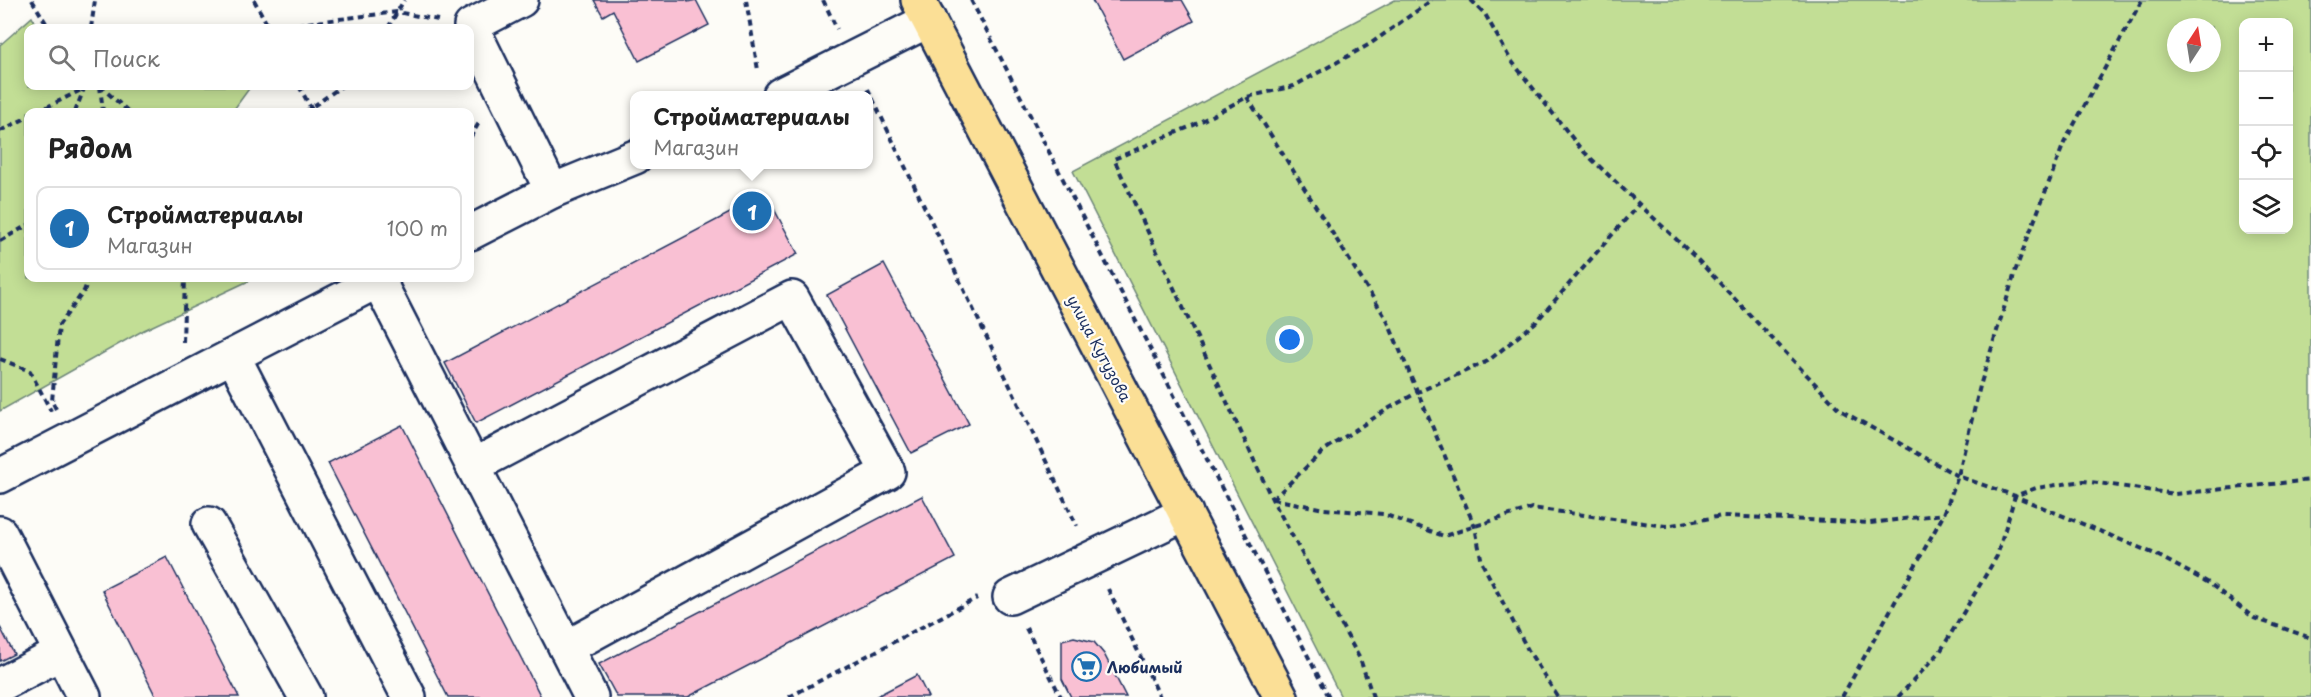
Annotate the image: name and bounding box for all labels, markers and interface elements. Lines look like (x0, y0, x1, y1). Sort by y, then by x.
north arrow (2167, 18, 2221, 72)
map controls (2239, 18, 2293, 234)
button: + (2239, 18, 2293, 72)
search box (24, 24, 474, 90)
icon: search (45, 41, 78, 74)
text: Поиск (93, 41, 160, 74)
button: − (2239, 72, 2293, 126)
popup (630, 91, 873, 169)
text: Стройматериалы (653, 99, 850, 132)
button: locate (2239, 126, 2293, 180)
text: Рядом (48, 128, 133, 167)
text: Магазин (653, 132, 739, 162)
button: layers (2239, 180, 2293, 234)
pin: 1 (732, 188, 771, 234)
text: Стройматериалы (107, 197, 303, 230)
text: 1 (65, 213, 74, 243)
text: 100 m (387, 213, 448, 243)
text: Магазин (107, 230, 193, 260)
street label: улица Кутузова (1062, 291, 1138, 406)
your location (1275, 325, 1304, 354)
supermarket icon: Любимый (1070, 650, 1102, 682)
place label: Любимый (1107, 655, 1183, 678)

